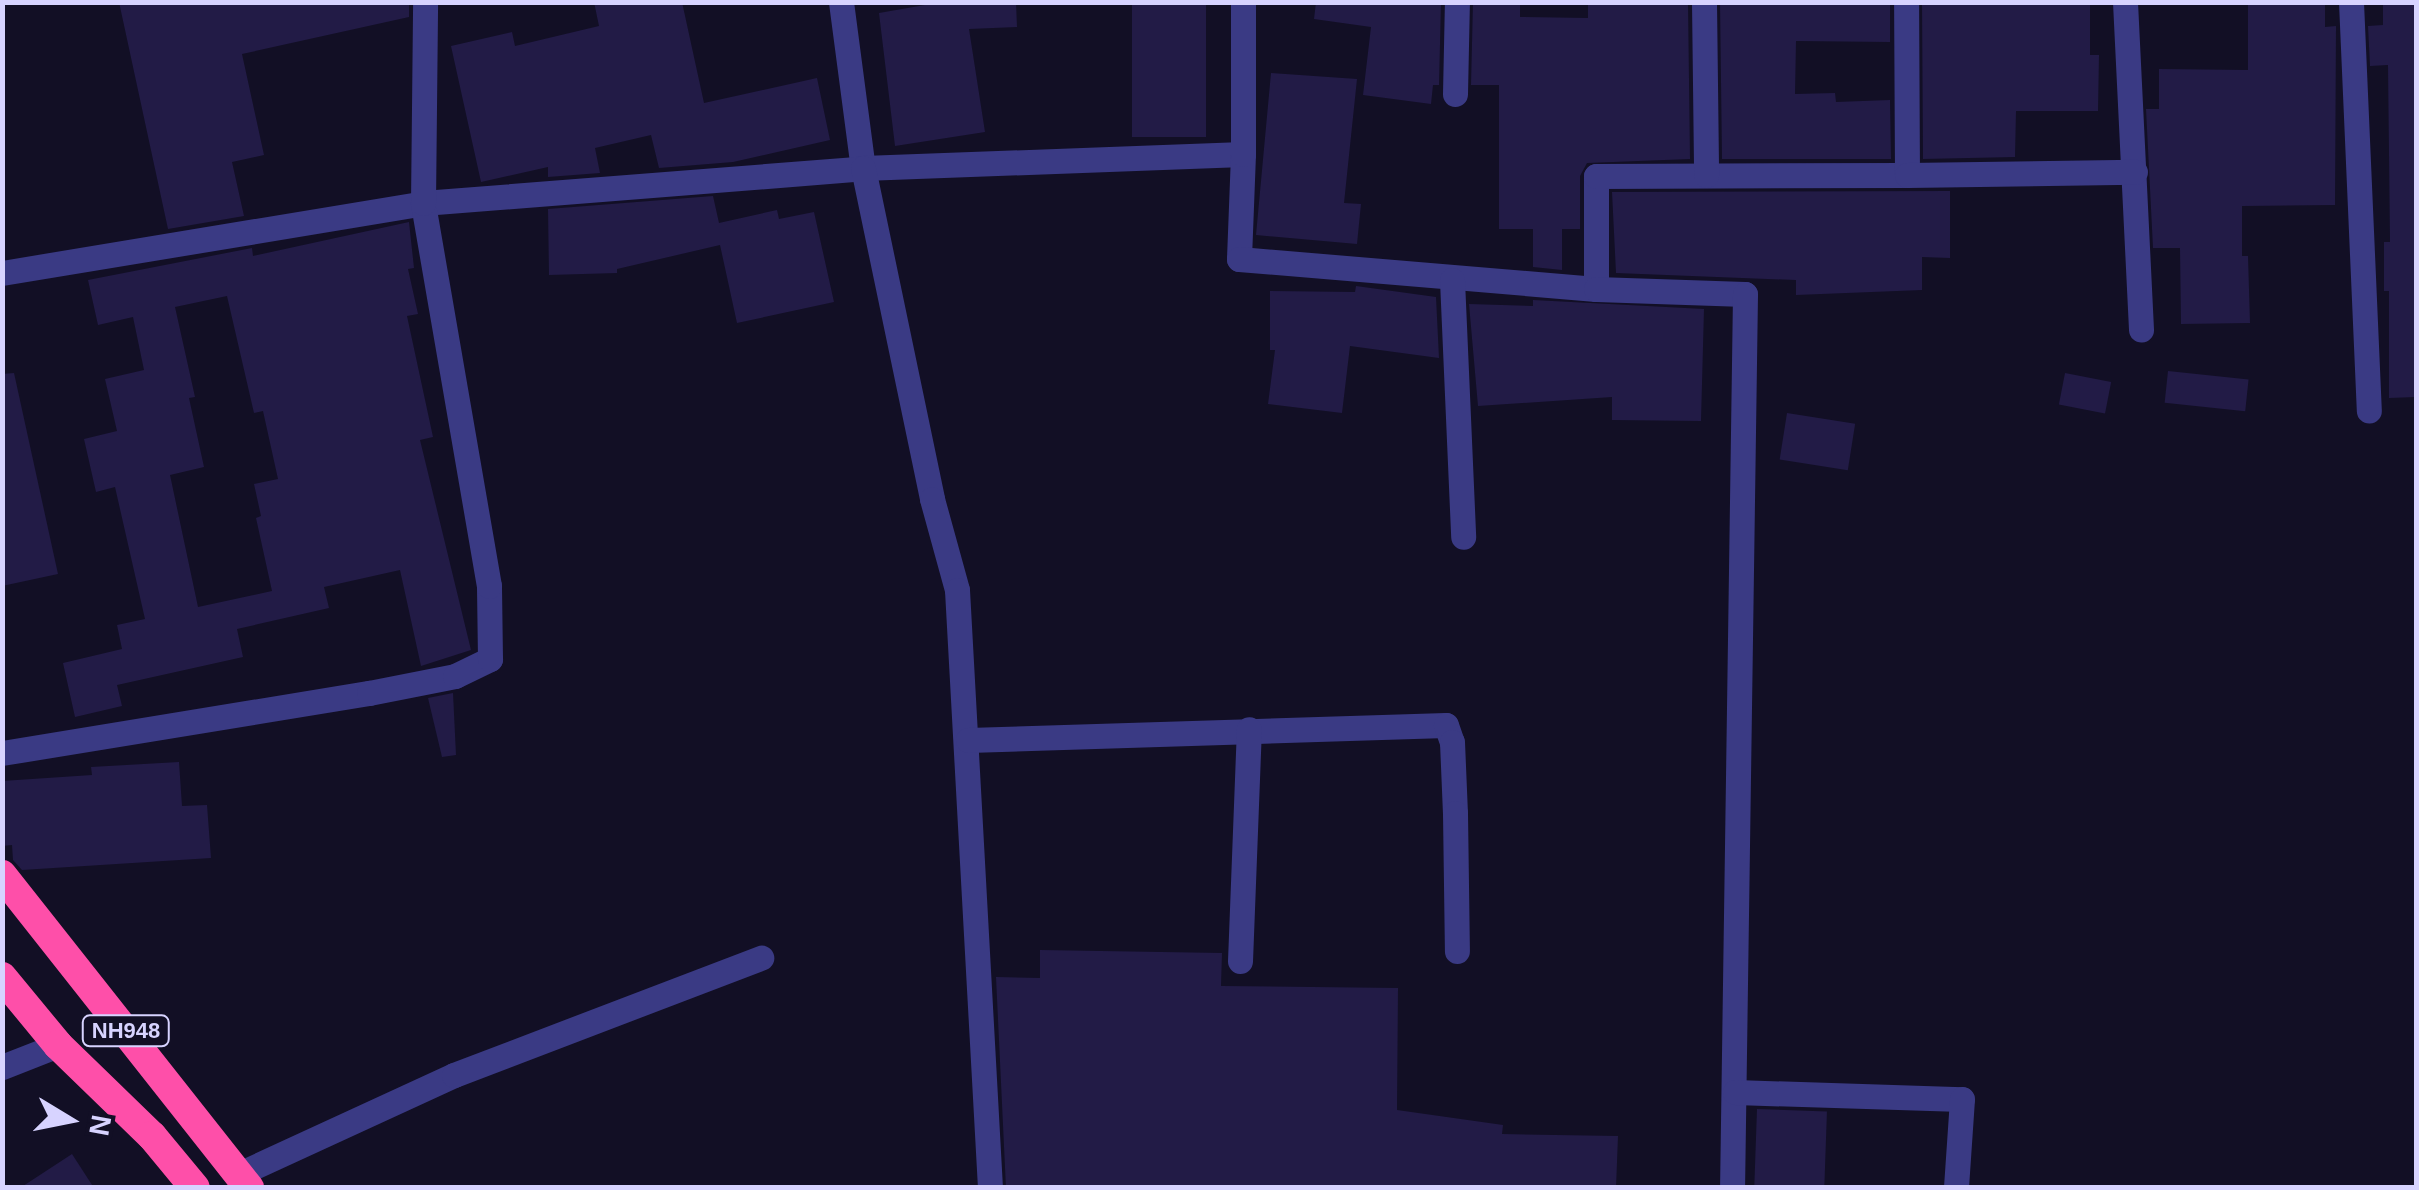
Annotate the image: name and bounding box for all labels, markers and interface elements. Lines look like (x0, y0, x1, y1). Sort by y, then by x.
road number: NH948 (81, 1014, 171, 1048)
north arrow (20, 1070, 120, 1170)
text: N (83, 1113, 117, 1138)

